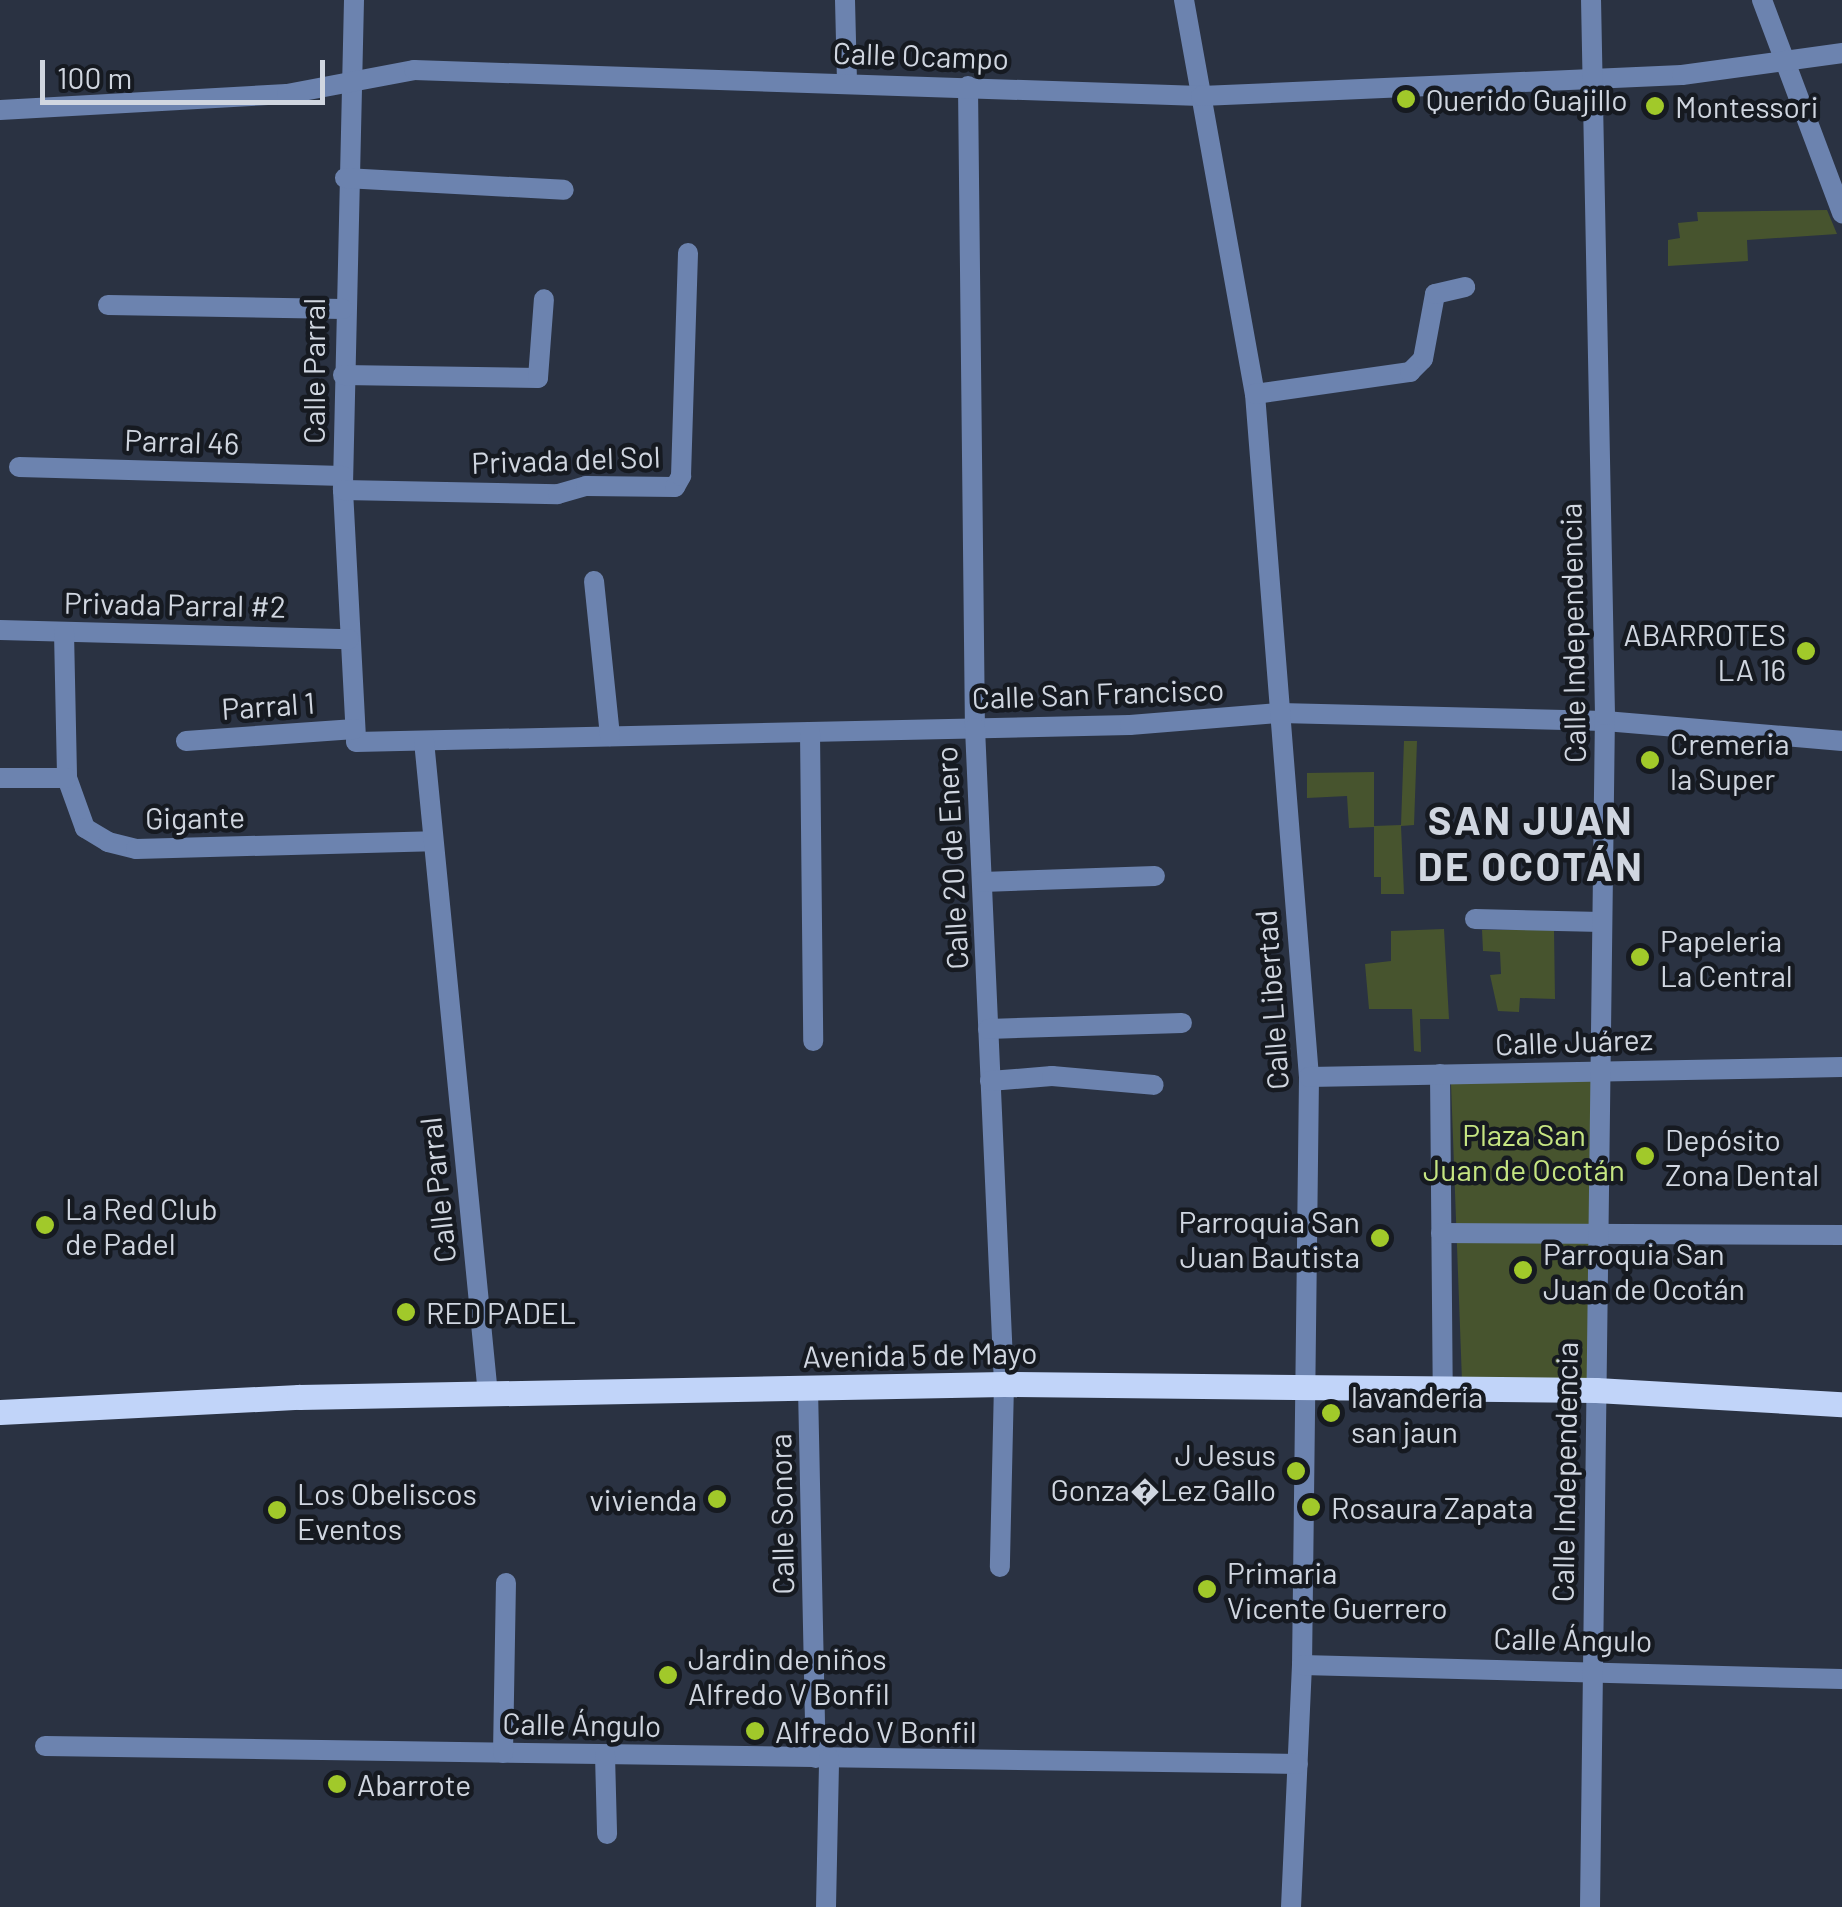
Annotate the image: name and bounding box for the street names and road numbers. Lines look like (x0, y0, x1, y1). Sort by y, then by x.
street label: Calle Ocampo (832, 34, 1010, 76)
street label: Calle Parral (295, 298, 331, 444)
street label: Parral 46 (124, 421, 240, 461)
street label: Privada del Sol (471, 438, 661, 480)
street label: Calle Independencia (1552, 502, 1592, 764)
street label: Privada Parral #2 (64, 584, 286, 624)
street label: Calle San Francisco (971, 671, 1225, 715)
street label: Parral 1 (220, 684, 316, 726)
street label: Calle 20 de Enero (927, 745, 975, 971)
street label: Gigante (145, 798, 245, 836)
street label: Calle Libertad (1247, 909, 1295, 1091)
street label: Calle Juárez (1494, 1020, 1654, 1062)
street label: Calle Parral (411, 1115, 463, 1265)
street label: Avenida 5 de Mayo (802, 1334, 1038, 1374)
street label: Calle Independencia (1544, 1341, 1584, 1603)
street label: Calle Sonora (762, 1433, 800, 1595)
street label: Calle Ángulo (1493, 1620, 1653, 1658)
street label: Calle Ángulo (502, 1705, 662, 1743)

